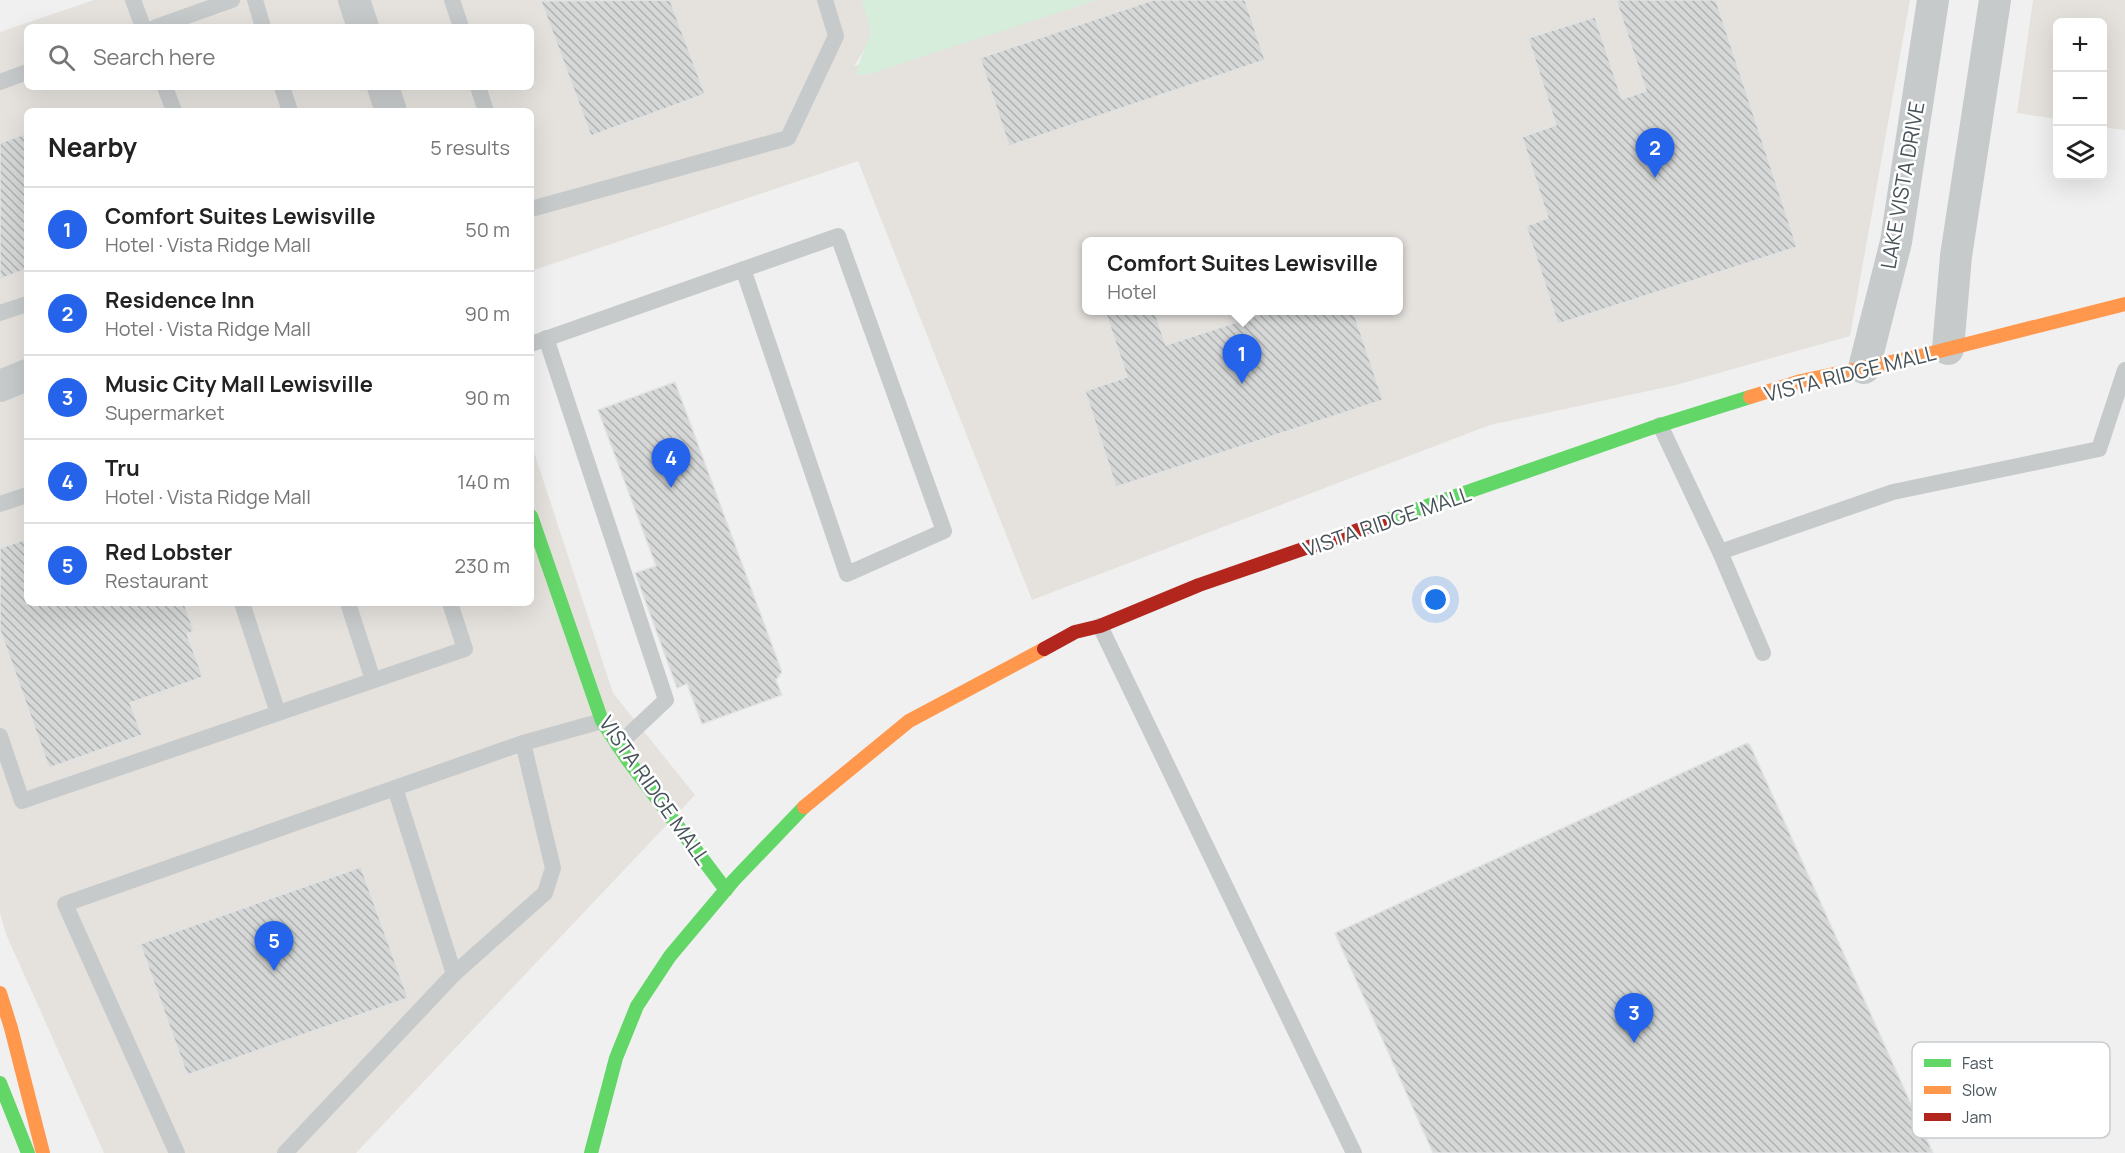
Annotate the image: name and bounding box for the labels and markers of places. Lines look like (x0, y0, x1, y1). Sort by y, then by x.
pin: 2 (1636, 128, 1674, 178)
pin: 1 (1222, 334, 1262, 384)
pin: 4 (652, 438, 690, 488)
pin: 5 (254, 922, 294, 971)
pin: 3 (1614, 994, 1654, 1043)

